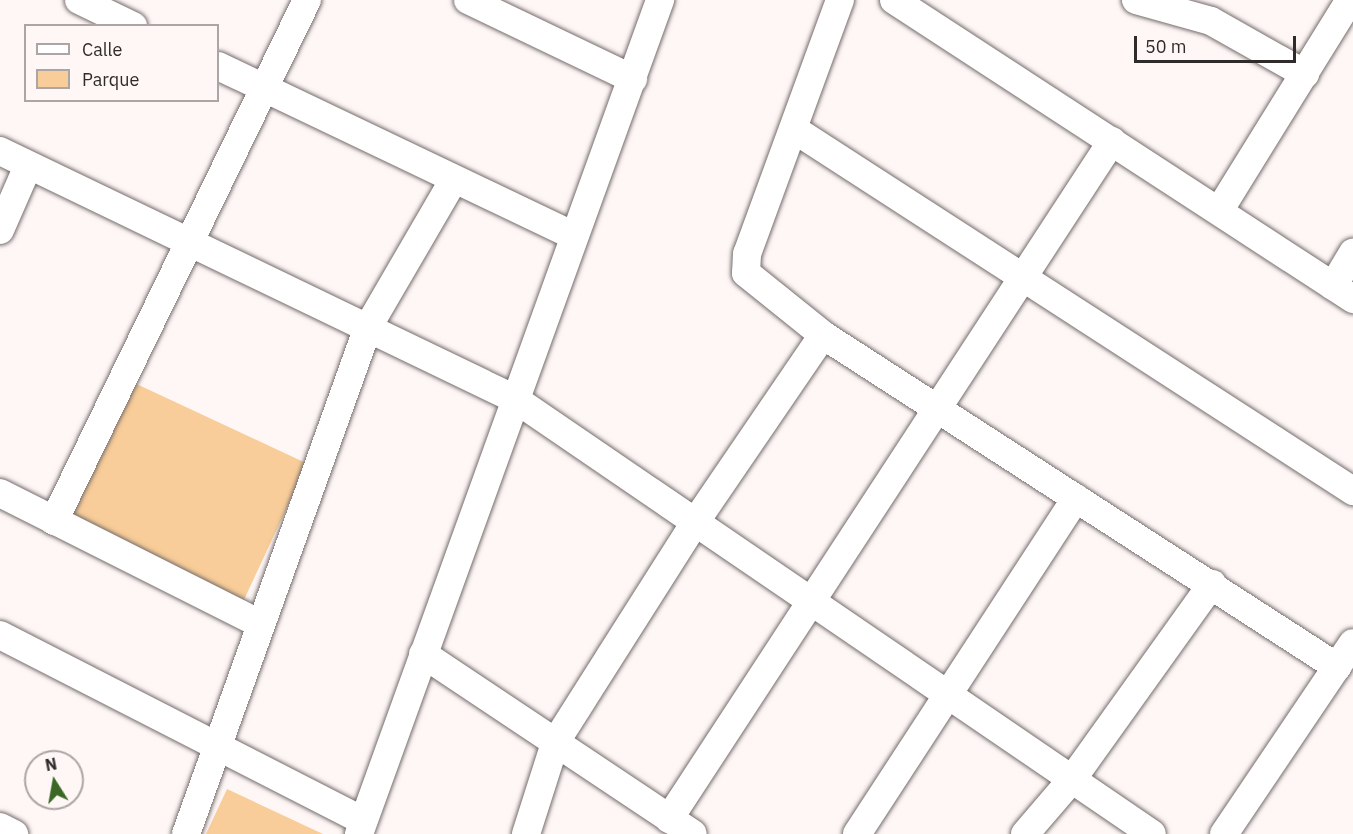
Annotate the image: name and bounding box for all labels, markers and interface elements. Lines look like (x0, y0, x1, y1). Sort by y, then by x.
legend (24, 24, 219, 102)
scale bar (1137, 24, 1299, 62)
text: 50 m (1145, 35, 1187, 58)
text: Calle (82, 38, 122, 61)
text: Parque (82, 68, 139, 91)
north arrow (24, 750, 84, 810)
text: N (43, 753, 59, 775)

